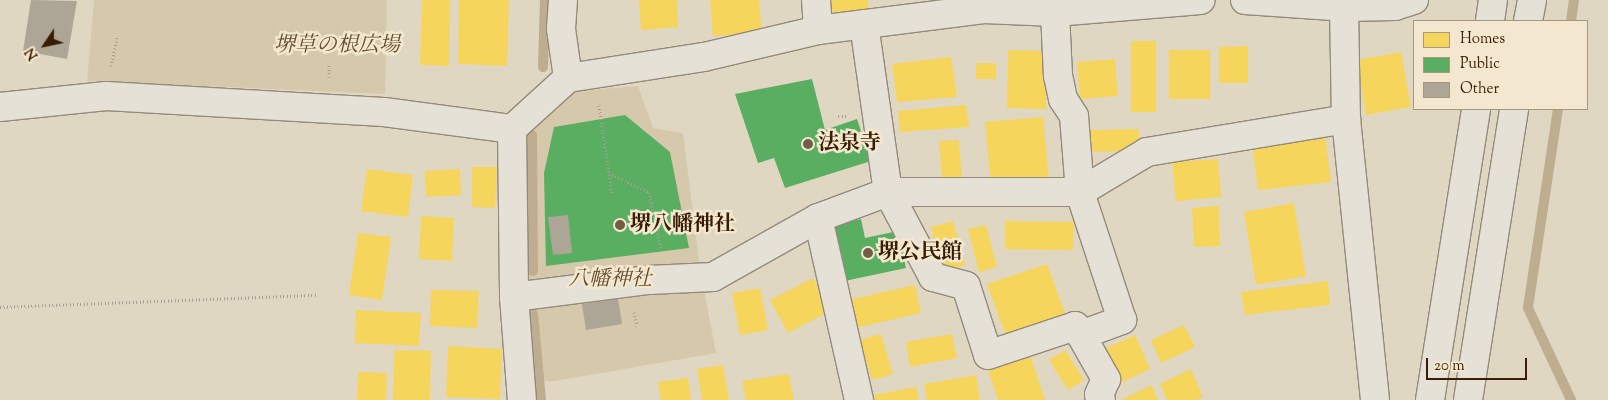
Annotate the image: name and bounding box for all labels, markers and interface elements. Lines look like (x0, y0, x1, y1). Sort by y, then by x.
north arrow (20, 20, 70, 70)
legend (1413, 20, 1588, 110)
text: Homes (1460, 29, 1505, 50)
park label: 堺草の根広場 (274, 33, 400, 59)
text: N (21, 43, 44, 64)
text: Public (1460, 54, 1500, 75)
text: Other (1460, 79, 1499, 100)
place label: 法泉寺 (818, 131, 881, 157)
marker: 法泉寺 (802, 138, 814, 150)
place label: 堺八幡神社 (630, 212, 735, 238)
marker: 堺八幡神社 (614, 219, 626, 231)
place label: 堺公民館 (878, 240, 962, 266)
marker: 堺公民館 (862, 247, 874, 259)
park label: 八幡神社 (568, 267, 652, 293)
scale bar (1428, 348, 1529, 380)
text: 20 m (1434, 356, 1465, 377)

